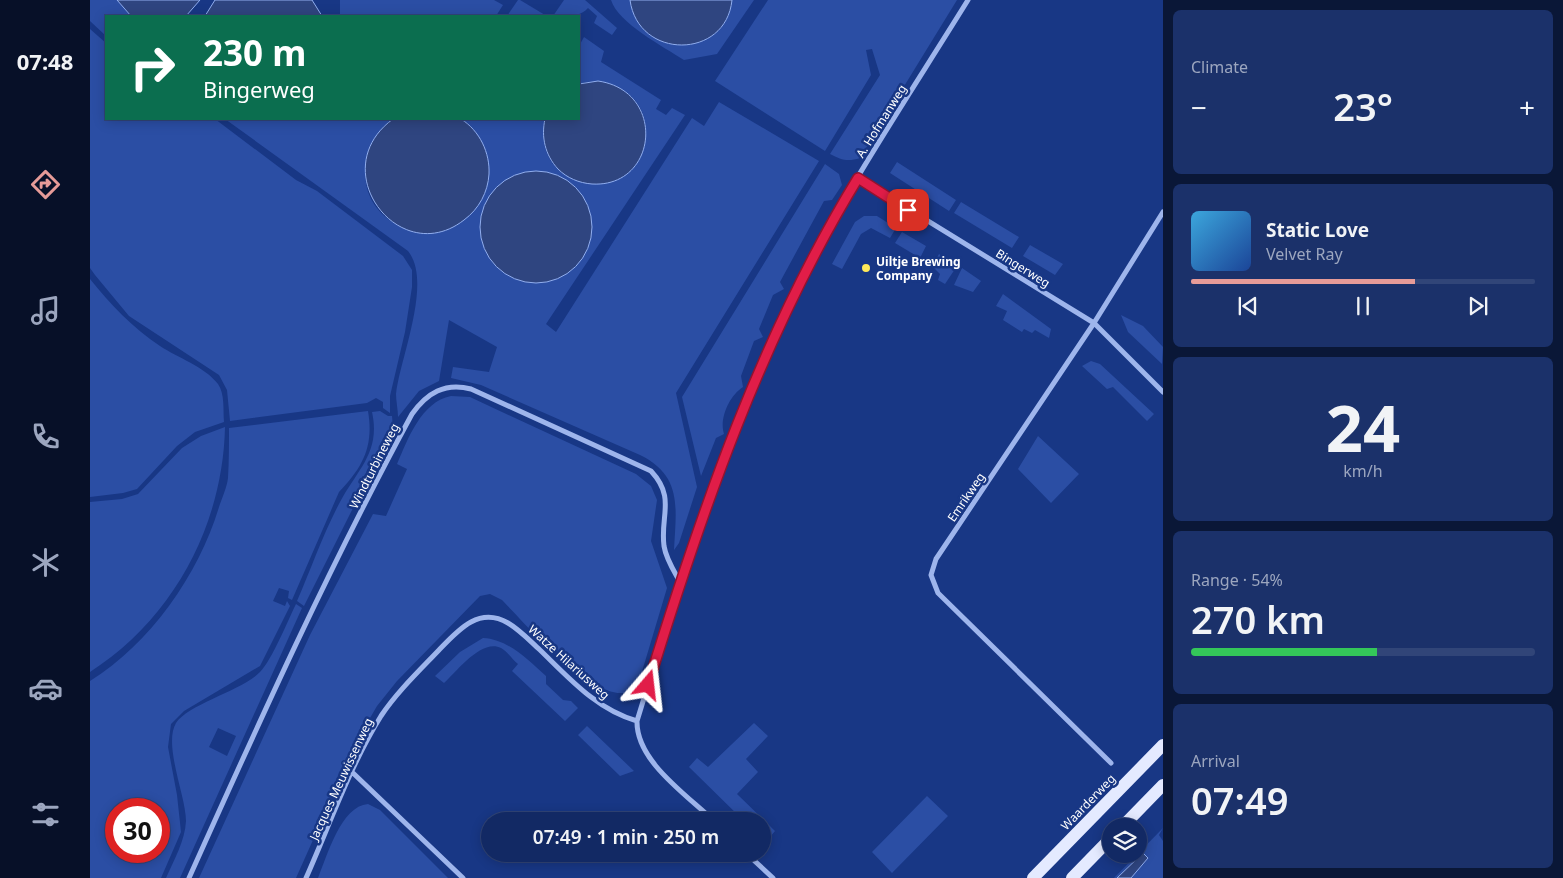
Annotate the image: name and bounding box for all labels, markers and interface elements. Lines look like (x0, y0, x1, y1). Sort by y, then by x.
text: 230 m (203, 29, 306, 76)
icon: right (120, 35, 185, 100)
text: 07:48 (17, 46, 73, 76)
text: Climate (1191, 56, 1248, 78)
text: Bingerweg (203, 74, 315, 104)
text: 23° (1333, 80, 1393, 132)
street label: A. Hofmanweg (852, 81, 910, 161)
text: − (1191, 88, 1207, 126)
text: + (1519, 88, 1535, 126)
icon: directions (28, 167, 63, 202)
pin (887, 189, 929, 231)
icon: arrive (894, 196, 922, 224)
text: Static Love (1266, 217, 1369, 243)
text: Velvet Ray (1266, 243, 1343, 265)
street label: Bingerweg (993, 245, 1053, 291)
place label: Uiltje Brewing Company (876, 253, 961, 284)
marker: Uiltje Brewing Company (860, 262, 872, 274)
icon: previous (1234, 292, 1262, 320)
icon: pause (1349, 292, 1377, 320)
icon: next (1464, 292, 1492, 320)
icon: music (28, 293, 63, 328)
text: 24 (1326, 383, 1400, 471)
icon: phone (28, 419, 63, 454)
street label: Windturbineweg (345, 420, 403, 512)
text: km/h (1343, 460, 1383, 482)
street label: Emrikweg (943, 469, 989, 525)
icon: climate (28, 545, 63, 580)
text: Range · 54% (1191, 569, 1283, 591)
text: 270 km (1191, 593, 1325, 645)
street label: Watze Hilariusweg (525, 621, 613, 703)
position arrow (621, 658, 673, 710)
icon: car (28, 671, 63, 706)
street label: Jacques Meuwissenweg (305, 715, 377, 844)
text: Arrival (1191, 750, 1240, 772)
street label: Waarderweg (1057, 770, 1119, 834)
text: 07:49 (1191, 774, 1288, 826)
icon: filters (28, 797, 63, 832)
speed limit sign: 30 (105, 798, 170, 863)
map controls (1102, 818, 1147, 863)
button: layers (1102, 818, 1147, 863)
text: 07:49 · 1 min · 250 m (533, 824, 719, 850)

